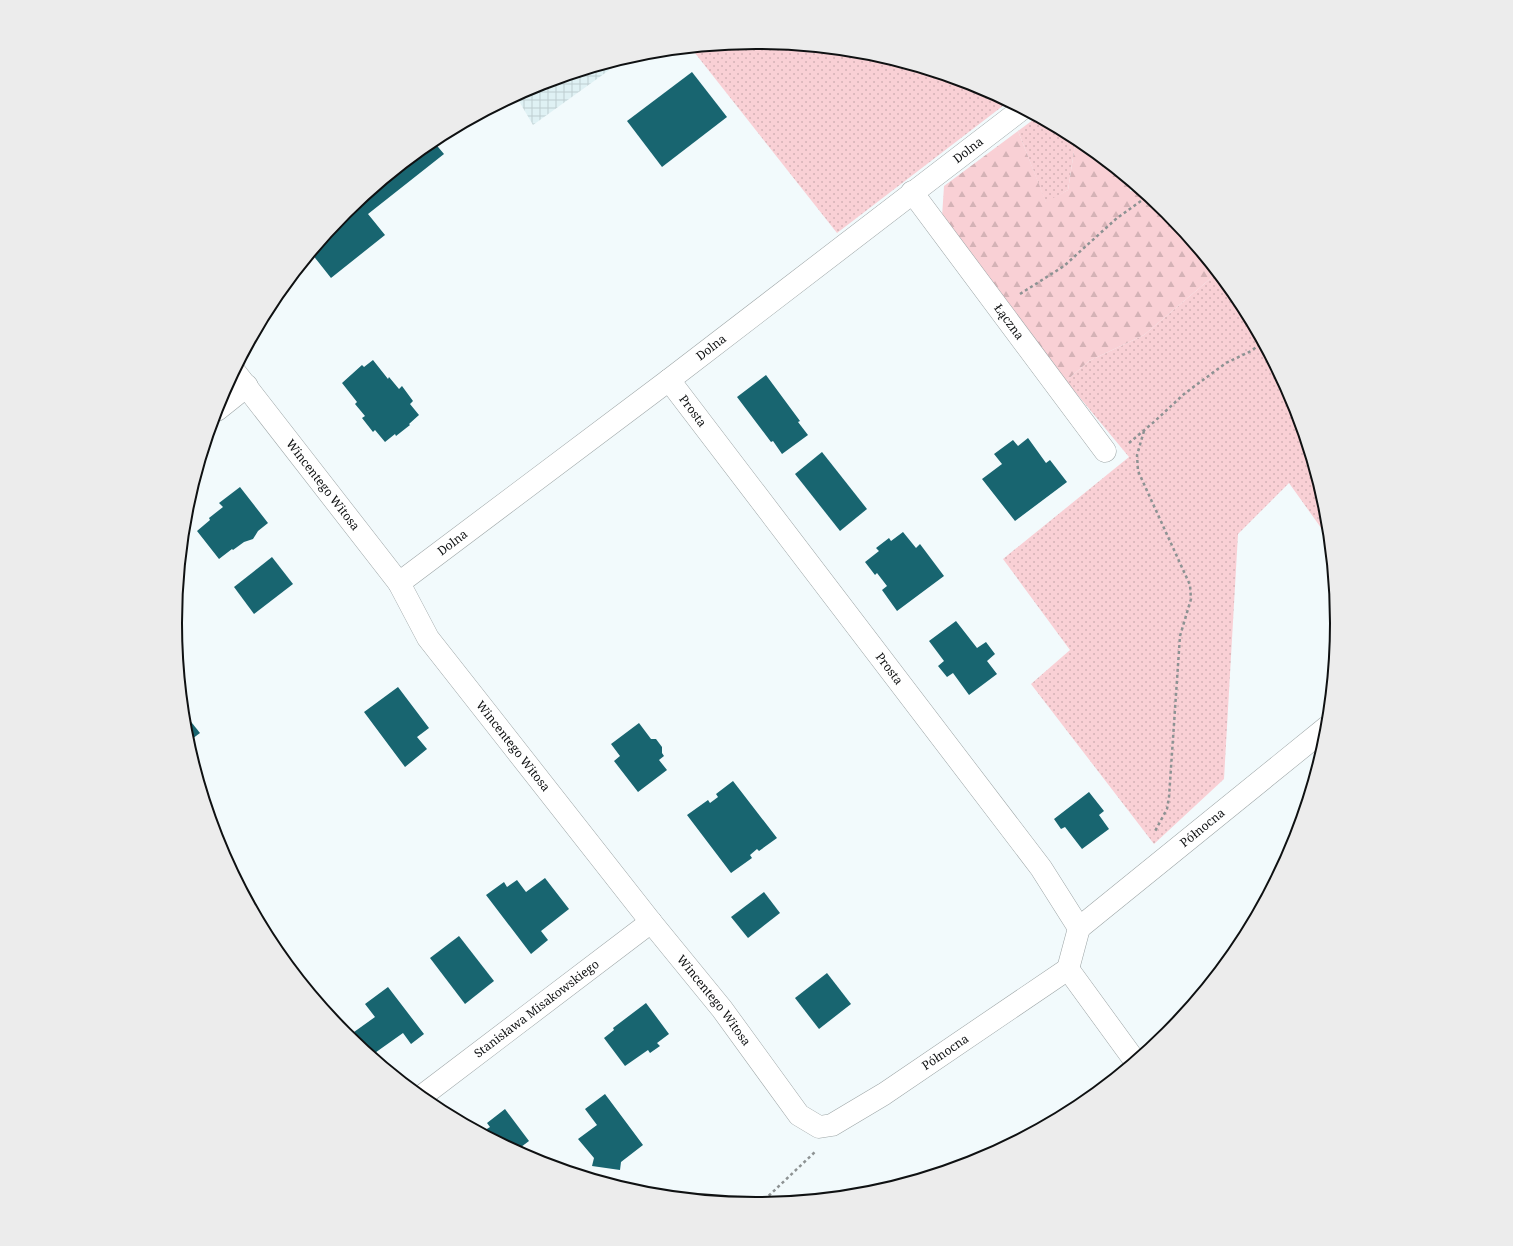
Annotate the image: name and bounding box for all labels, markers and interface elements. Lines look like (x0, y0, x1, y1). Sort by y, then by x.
street label: Dolna (949, 133, 987, 167)
street label: Łączna (990, 300, 1028, 343)
street label: Dolna (692, 330, 730, 364)
street label: Prosta (675, 391, 711, 430)
street label: Wincentego Witosa (282, 435, 364, 534)
street label: Dolna (434, 525, 471, 559)
street label: Prosta (872, 649, 907, 688)
street label: Wincentego Witosa (472, 697, 555, 795)
street label: Północna (1176, 804, 1228, 851)
street label: Wincentego Witosa (673, 951, 755, 1049)
street label: Stanisława Misakowskiego (470, 955, 602, 1062)
street label: Północna (918, 1030, 972, 1074)

